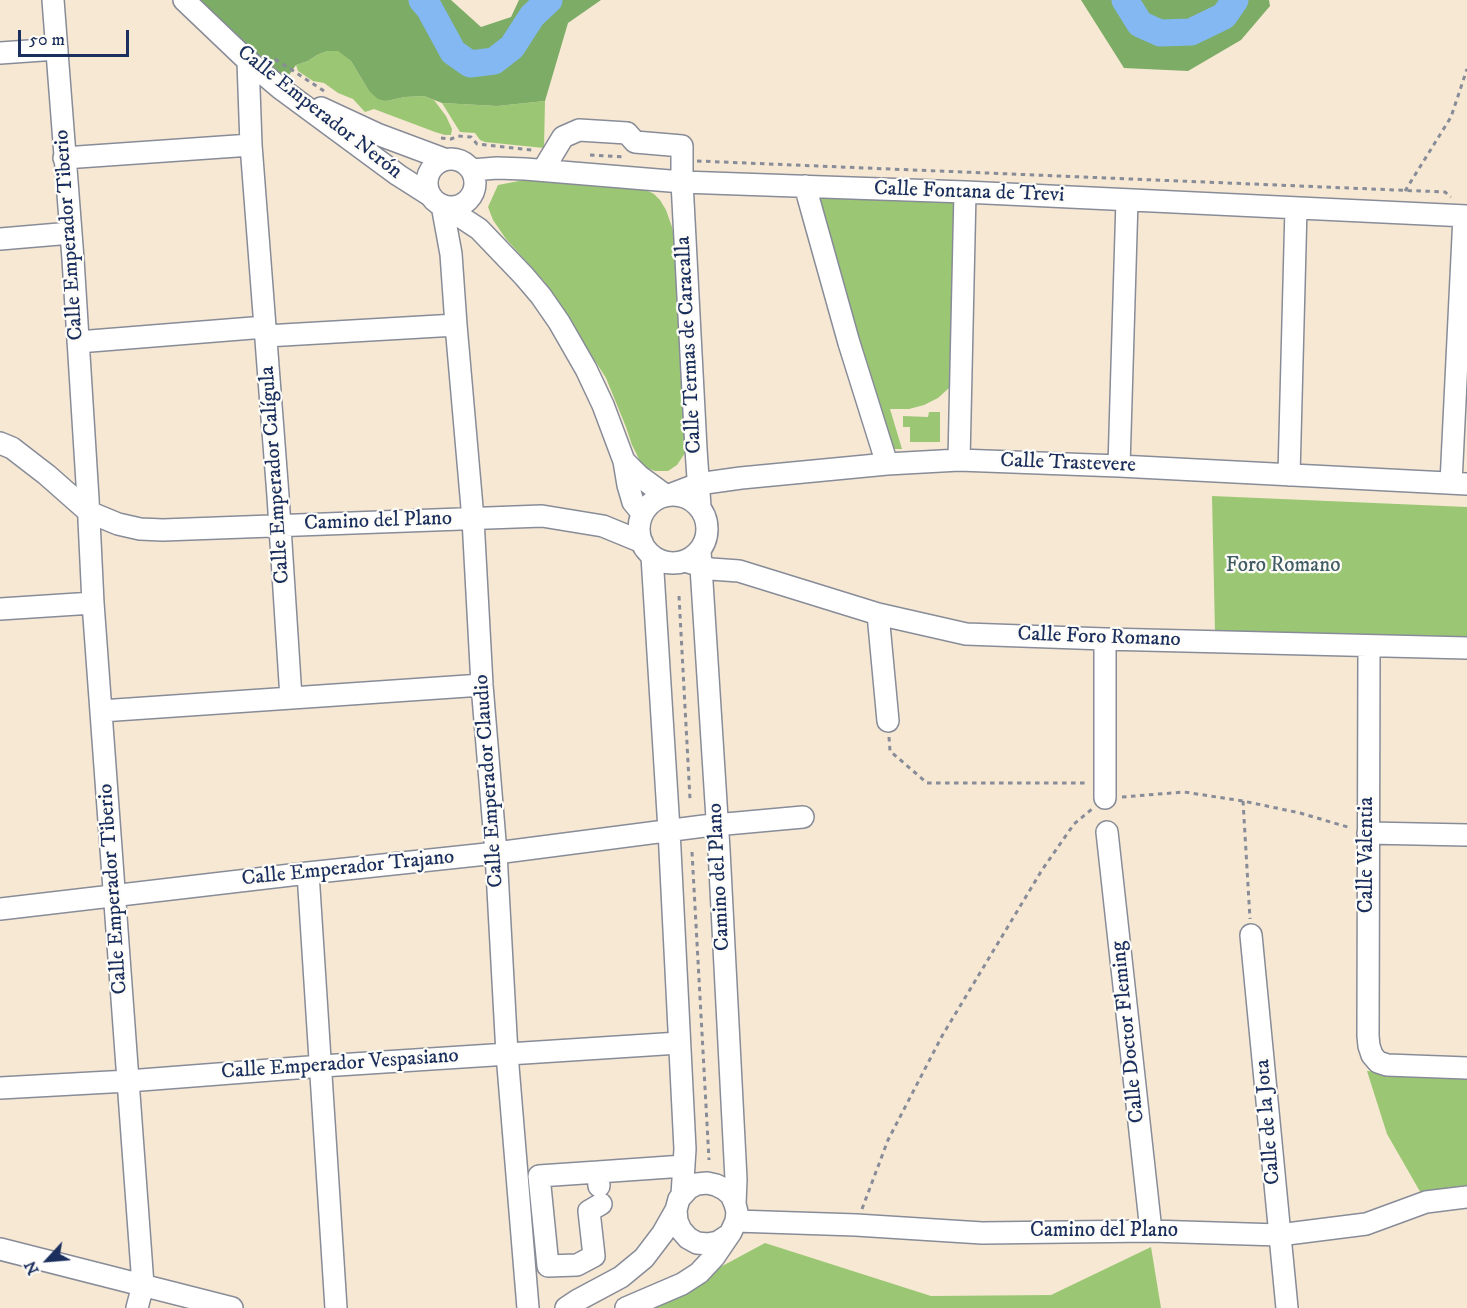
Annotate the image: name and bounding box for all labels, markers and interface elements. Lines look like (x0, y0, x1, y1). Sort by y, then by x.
scale bar (21, 18, 132, 56)
text: 50 m (29, 29, 65, 51)
street label: Calle Emperador Nerón (231, 41, 407, 185)
street label: Calle Emperador Tiberio (50, 129, 90, 341)
street label: Calle Fontana de Trevi (873, 177, 1065, 209)
street label: Calle Termas de Caracalla (672, 236, 708, 454)
street label: Calle Emperador Calígula (256, 365, 296, 585)
street label: Calle Trastevere (1000, 449, 1136, 479)
street label: Camino del Plano (304, 507, 452, 537)
park label: Foro Romano (1226, 554, 1340, 580)
street label: Calle Foro Romano (1017, 623, 1181, 653)
street label: Calle Emperador Claudio (470, 674, 510, 888)
street label: Calle Emperador Tiberio (94, 783, 134, 995)
street label: Calle Valentia (1355, 797, 1381, 913)
street label: Camino del Plano (704, 802, 736, 952)
street label: Calle Emperador Trajano (240, 845, 456, 893)
street label: Calle Doctor Fleming (1107, 940, 1151, 1124)
street label: Calle Emperador Vespasiano (220, 1044, 460, 1086)
street label: Calle de la Jota (1251, 1058, 1287, 1186)
street label: Camino del Plano (1030, 1219, 1178, 1245)
north arrow (18, 1230, 78, 1290)
text: N (20, 1258, 44, 1278)

